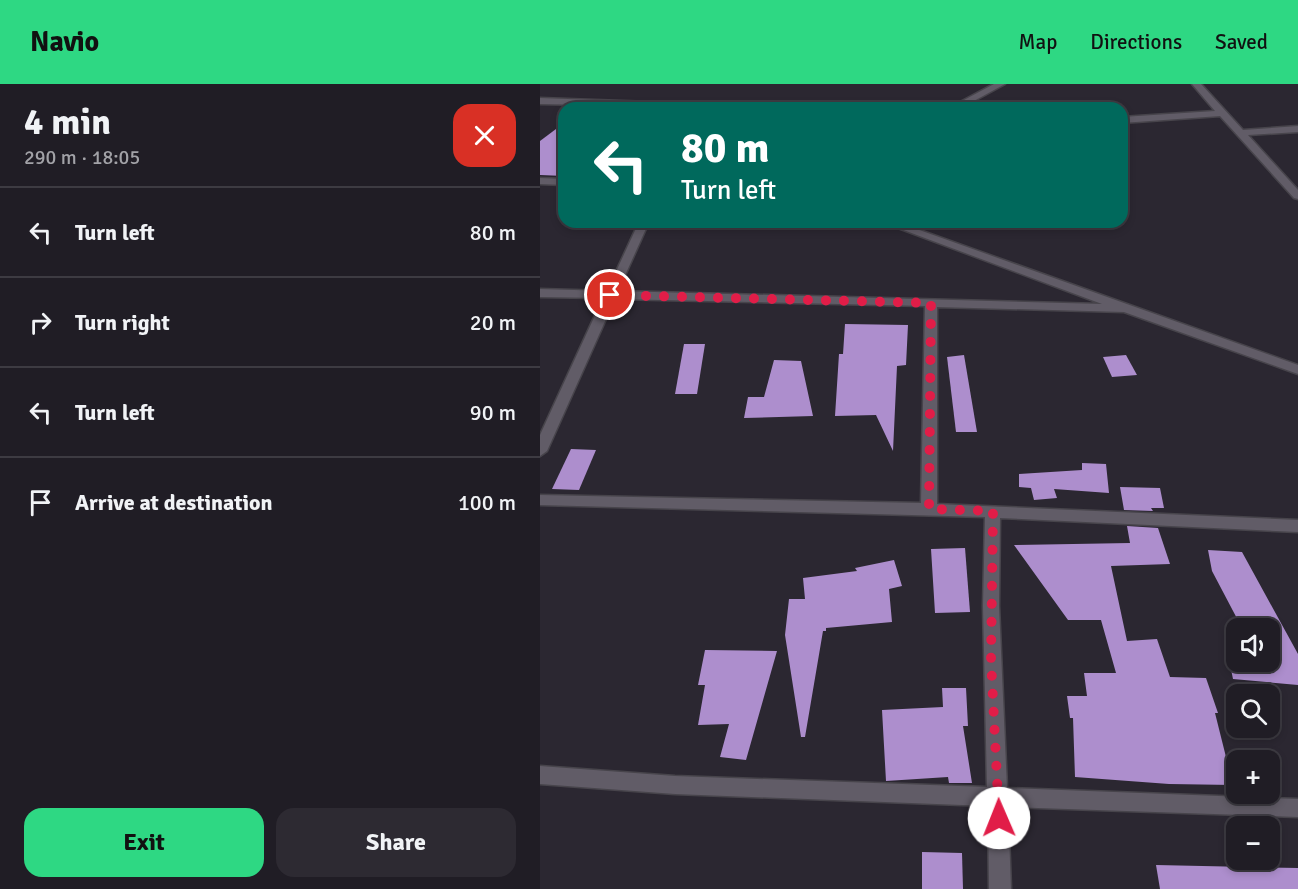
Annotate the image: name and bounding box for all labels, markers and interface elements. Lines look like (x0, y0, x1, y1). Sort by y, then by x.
text: Navio (30, 25, 99, 59)
text: Map (1019, 29, 1057, 55)
text: Directions (1090, 29, 1182, 55)
text: Saved (1215, 29, 1268, 55)
text: 4 min (24, 100, 111, 145)
button: close (453, 104, 516, 167)
text: 80 m (681, 123, 770, 174)
icon: left (582, 126, 660, 204)
text: 290 m · 18:05 (24, 145, 140, 170)
text: Turn left (681, 174, 776, 207)
icon: left (24, 216, 57, 249)
text: Turn left (75, 219, 155, 246)
text: 80 m (470, 219, 516, 246)
pin (584, 269, 635, 320)
icon: arrive (593, 278, 626, 311)
icon: right (24, 306, 57, 339)
text: Turn right (75, 309, 170, 336)
text: 20 m (470, 309, 516, 336)
icon: left (24, 396, 57, 429)
text: Turn left (75, 399, 155, 426)
text: 90 m (470, 399, 516, 426)
icon: arrive (24, 486, 57, 519)
text: Arrive at destination (75, 489, 272, 516)
text: 100 m (458, 489, 516, 516)
map controls (1226, 618, 1280, 870)
button: sound (1226, 618, 1280, 672)
button: search (1226, 684, 1280, 738)
button: + (1226, 750, 1280, 804)
position arrow (967, 786, 1031, 850)
button: Exit (24, 808, 264, 877)
button: Share (276, 808, 516, 877)
button: − (1226, 816, 1280, 870)

